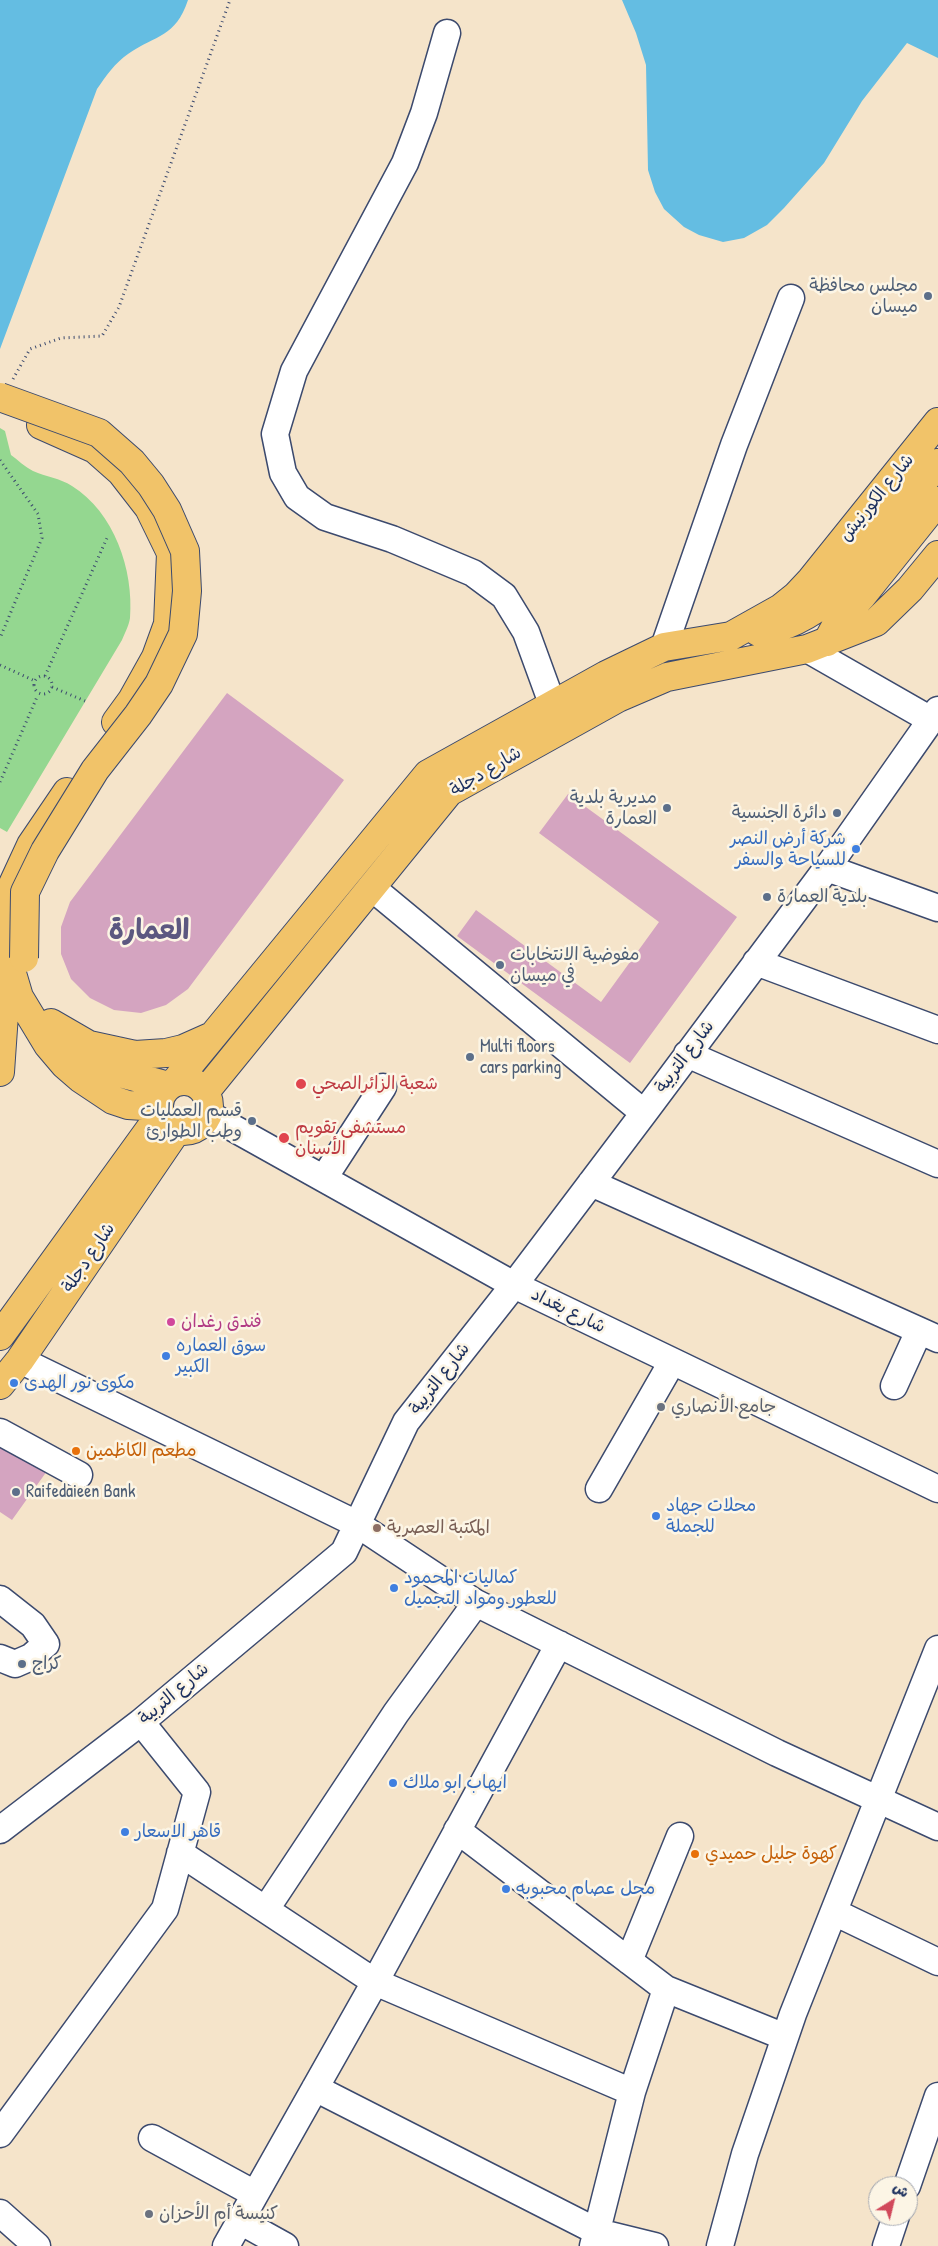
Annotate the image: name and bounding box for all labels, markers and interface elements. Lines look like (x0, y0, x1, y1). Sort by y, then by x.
place label: مجلس محافظة ميسان (809, 275, 918, 318)
marker: مجلس محافظة ميسان (922, 290, 934, 302)
street label: شارع الكورنيش (835, 450, 919, 546)
street label: شارع دجلة (446, 742, 526, 802)
place label: مديرية بلدية العمارة (570, 787, 657, 830)
marker: مديرية بلدية العمارة (661, 802, 673, 814)
place label: دائرة الجنسية (732, 802, 827, 824)
marker: دائرة الجنسية (831, 807, 843, 819)
place label: شركة أرض النصر للسياحة والسفر (730, 828, 846, 871)
marker: شركة أرض النصر للسياحة والسفر (850, 843, 862, 855)
place label: بلدية العمارة (777, 886, 868, 908)
marker: بلدية العمارة (761, 891, 773, 903)
district label: العمارة (109, 915, 189, 949)
place label: مفوضية الانتخابات في ميسان (510, 944, 640, 986)
marker: مفوضية الانتخابات في ميسان (494, 959, 506, 971)
street label: شارع التربية (651, 1016, 719, 1098)
place label: Multi floors cars parking (480, 1036, 561, 1078)
marker: Multi floors cars parking (464, 1051, 476, 1063)
place label: شعبة الزائرالصحي (312, 1073, 438, 1095)
marker: شعبة الزائرالصحي (294, 1077, 308, 1091)
place label: قسم العمليات وطب الطوارئ (140, 1100, 242, 1142)
marker: قسم العمليات وطب الطوارئ (246, 1115, 258, 1127)
place label: مستشفى تقويم الأسنان (295, 1117, 406, 1160)
marker: مستشفى تقويم الأسنان (277, 1131, 291, 1145)
street label: شارع دجلة (58, 1219, 120, 1297)
street label: شارع بغداد (527, 1284, 609, 1338)
place label: فندق رغدان (181, 1311, 262, 1333)
marker: فندق رغدان (165, 1316, 177, 1328)
place label: سوق العماره الكبير (176, 1335, 266, 1378)
street label: شارع التربية (405, 1339, 475, 1419)
marker: سوق العماره الكبير (160, 1350, 172, 1362)
place label: مكوى نور الهدى (24, 1372, 135, 1394)
marker: مكوى نور الهدى (8, 1377, 20, 1389)
place label: جامع الأنصاري (671, 1396, 776, 1418)
marker: جامع الأنصاري (655, 1401, 667, 1413)
place label: مطعم الكاظمين (86, 1440, 197, 1462)
marker: مطعم الكاظمين (70, 1445, 82, 1457)
place label: Raifedaieen Bank (26, 1481, 135, 1503)
marker: Raifedaieen Bank (10, 1486, 22, 1498)
place label: محلات جهاد للجملة (666, 1495, 756, 1538)
marker: محلات جهاد للجملة (650, 1510, 662, 1522)
place label: المكتبة العصرية (387, 1517, 490, 1539)
marker: المكتبة العصرية (371, 1522, 383, 1534)
place label: كماليات المحمود للعطور ومواد التجميل (404, 1567, 557, 1610)
marker: كماليات المحمود للعطور ومواد التجميل (388, 1582, 400, 1594)
place label: كراج (32, 1653, 62, 1675)
marker: كراج (16, 1658, 28, 1670)
street label: شارع التربية (134, 1658, 214, 1730)
place label: ايهاب ابو ملاك (403, 1772, 507, 1794)
marker: ايهاب ابو ملاك (387, 1777, 399, 1789)
place label: قاهر الاسعار (135, 1821, 221, 1843)
marker: قاهر الاسعار (119, 1826, 131, 1838)
place label: كهوة جليل حميدي (705, 1843, 837, 1865)
marker: كهوة جليل حميدي (689, 1848, 701, 1860)
place label: محل عصام محبوبه (516, 1878, 655, 1900)
marker: محل عصام محبوبه (500, 1883, 512, 1895)
north arrow (868, 2176, 918, 2226)
text: ش (890, 2177, 913, 2201)
place label: كنيسة أم الأحزان (159, 2203, 278, 2225)
marker: كنيسة أم الأحزان (143, 2208, 155, 2220)

